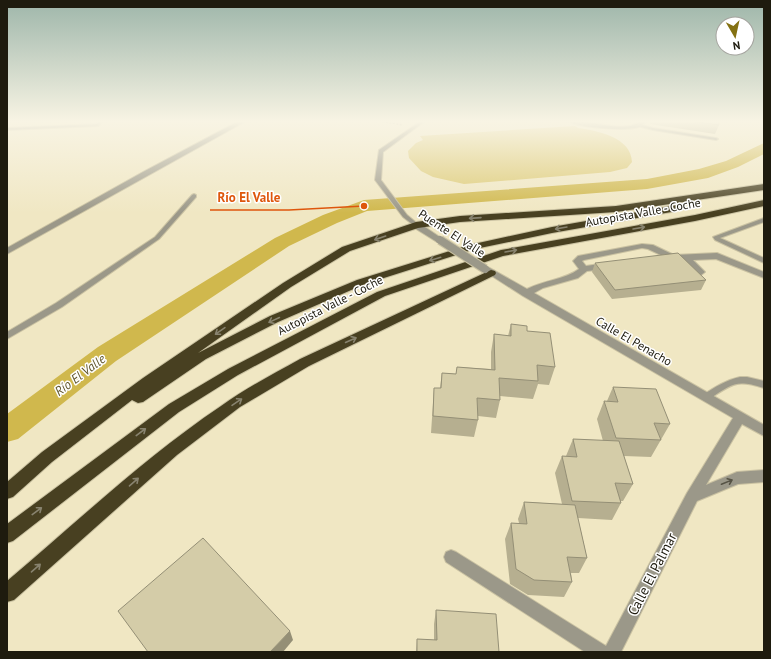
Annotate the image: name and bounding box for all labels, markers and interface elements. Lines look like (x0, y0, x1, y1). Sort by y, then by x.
north arrow (715, 16, 755, 56)
text: N (732, 38, 741, 53)
callout: Río El Valle (210, 185, 289, 210)
text: Río El Valle (218, 189, 281, 206)
street label: Autopista Valle - Coche (584, 194, 702, 230)
street label: Puente El Valle (416, 206, 488, 260)
one-way arrow (469, 215, 482, 222)
one-way arrow (632, 224, 645, 232)
one-way arrow (555, 225, 568, 233)
one-way arrow (374, 234, 386, 242)
one-way arrow (505, 247, 518, 255)
one-way arrow (428, 256, 441, 263)
street label: Autopista Valle - Coche (275, 272, 385, 338)
street label: Calle El Penacho (593, 313, 675, 369)
one-way arrow (268, 317, 280, 324)
one-way arrow (215, 327, 226, 335)
one-way arrow (344, 336, 356, 343)
water label: Río El Valle (51, 350, 109, 400)
one-way arrow (231, 398, 242, 406)
one-way arrow (135, 428, 146, 437)
one-way arrow (129, 477, 139, 487)
one-way arrow (720, 478, 732, 485)
one-way arrow (31, 506, 42, 515)
street label: Calle El Palmar (623, 529, 681, 618)
one-way arrow (31, 563, 42, 572)

